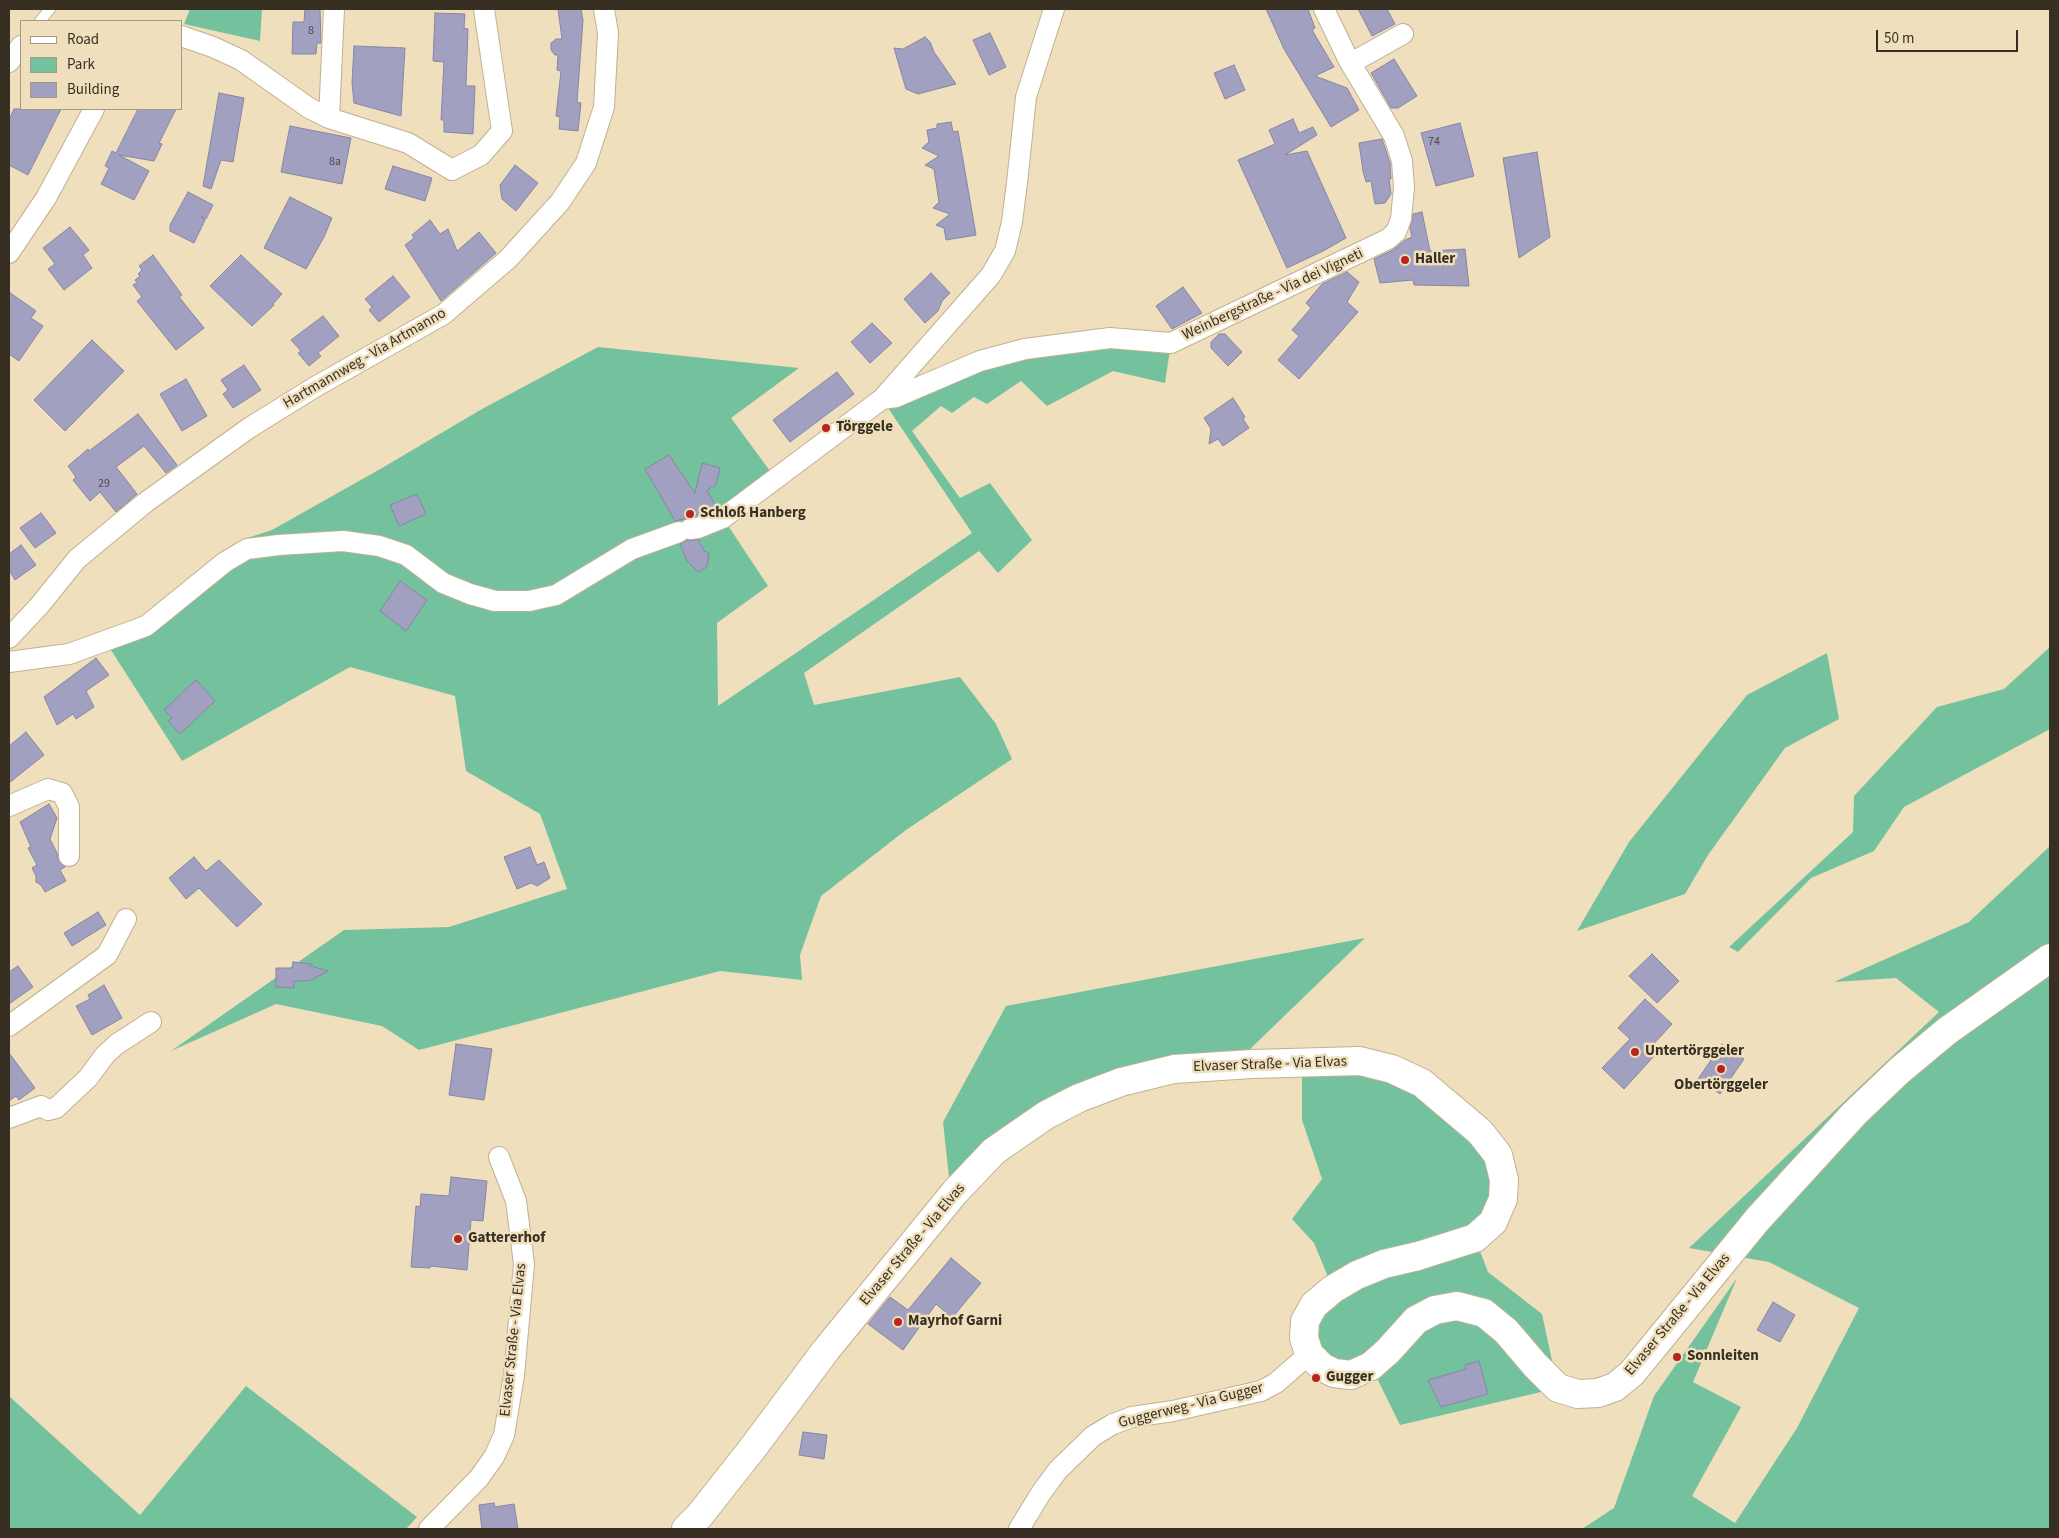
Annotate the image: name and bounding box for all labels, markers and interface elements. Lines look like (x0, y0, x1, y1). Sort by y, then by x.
legend (20, 20, 182, 110)
scale bar (1879, 20, 2022, 52)
house number: 8 (308, 24, 314, 38)
text: 50 m (1884, 28, 1914, 49)
text: Road (67, 29, 99, 50)
text: Park (67, 54, 95, 75)
text: Building (67, 79, 119, 100)
house number: 74 (1428, 135, 1440, 149)
house number: 8a (329, 155, 341, 169)
street label: Weinbergstraße - Via dei Vigneti (1180, 245, 1366, 345)
place label: Haller (1415, 251, 1455, 269)
marker: Haller (1399, 254, 1411, 266)
street label: Hartmannweg - Via Artmanno (280, 305, 450, 413)
place label: Törggele (836, 419, 893, 437)
marker: Törggele (820, 422, 832, 434)
house number: 29 (98, 477, 110, 491)
place label: Schloß Hanberg (700, 505, 806, 523)
marker: Schloß Hanberg (684, 508, 696, 520)
place label: Untertörggeler (1645, 1043, 1744, 1061)
marker: Untertörggeler (1629, 1046, 1641, 1058)
street label: Elvaser Straße - Via Elvas (1193, 1053, 1347, 1077)
marker: Obertörggeler (1715, 1063, 1727, 1075)
place label: Obertörggeler (1674, 1077, 1768, 1095)
street label: Elvaser Straße - Via Elvas (857, 1180, 969, 1310)
place label: Gattererhof (468, 1230, 545, 1248)
marker: Gattererhof (452, 1233, 464, 1245)
street label: Elvaser Straße - Via Elvas (1622, 1250, 1734, 1380)
street label: Elvaser Straße - Via Elvas (497, 1262, 531, 1418)
place label: Mayrhof Garni (908, 1313, 1002, 1331)
marker: Mayrhof Garni (892, 1316, 904, 1328)
place label: Sonnleiten (1687, 1348, 1759, 1366)
marker: Sonnleiten (1671, 1351, 1683, 1363)
place label: Gugger (1326, 1369, 1374, 1387)
marker: Gugger (1310, 1372, 1322, 1384)
street label: Guggerweg - Via Gugger (1117, 1379, 1265, 1433)

